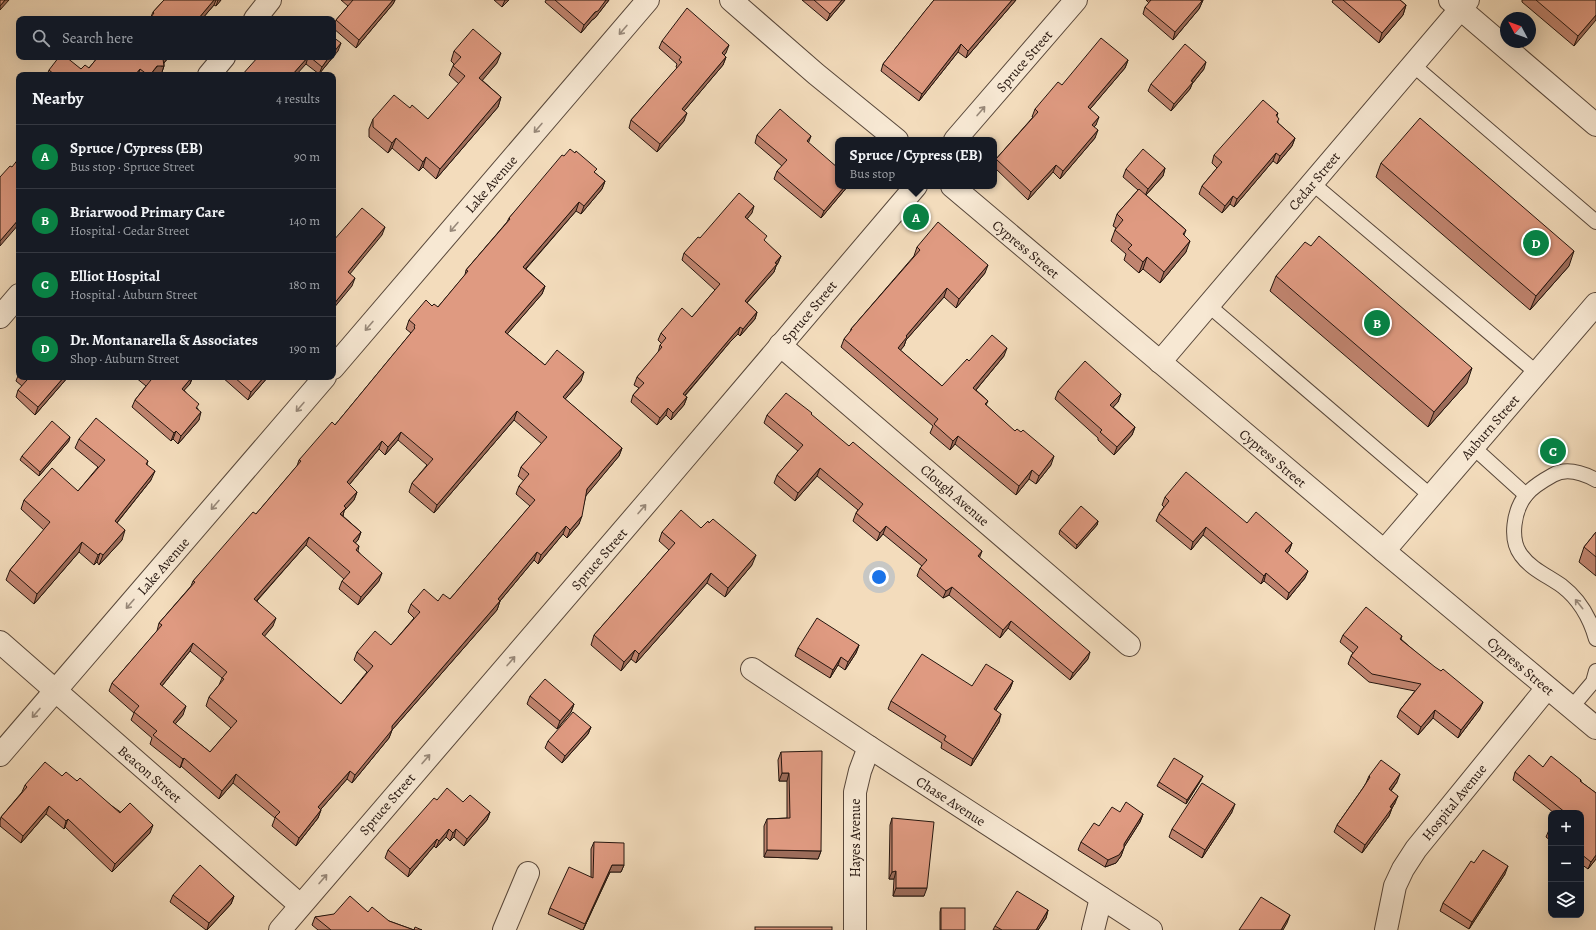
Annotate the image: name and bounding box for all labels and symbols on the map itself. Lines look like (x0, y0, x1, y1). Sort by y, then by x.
north arrow (1500, 12, 1536, 48)
one-way arrow (618, 24, 627, 35)
street label: Spruce Street (992, 26, 1057, 97)
one-way arrow (976, 106, 985, 116)
one-way arrow (534, 123, 543, 134)
street label: Cedar Street (1284, 148, 1345, 215)
street label: Lake Avenue (461, 151, 522, 217)
pin: A (903, 202, 929, 232)
street label: Cypress Street (988, 216, 1064, 283)
one-way arrow (449, 222, 458, 232)
pin: D (1523, 228, 1549, 258)
street label: Spruce Street (777, 276, 842, 348)
pin: B (1364, 308, 1390, 338)
one-way arrow (365, 320, 374, 330)
street label: Auburn Street (1456, 390, 1524, 465)
one-way arrow (295, 401, 304, 412)
street label: Cypress Street (1235, 425, 1311, 492)
pin: C (1540, 436, 1566, 466)
street label: Clough Avenue (916, 460, 993, 531)
one-way arrow (211, 500, 220, 510)
one-way arrow (637, 504, 646, 515)
street label: Spruce Street (567, 524, 632, 595)
street label: Lake Avenue (133, 533, 194, 599)
your location (869, 567, 889, 587)
one-way arrow (1575, 598, 1584, 609)
one-way arrow (126, 599, 135, 609)
street label: Cypress Street (1483, 633, 1559, 700)
one-way arrow (507, 655, 516, 666)
one-way arrow (32, 708, 41, 718)
street label: Beacon Street (114, 741, 186, 808)
one-way arrow (422, 754, 431, 765)
street label: Hospital Avenue (1418, 760, 1491, 845)
street label: Spruce Street (355, 769, 420, 840)
street label: Chase Avenue (912, 772, 989, 831)
street label: Hayes Avenue (846, 799, 865, 877)
one-way arrow (319, 874, 328, 884)

